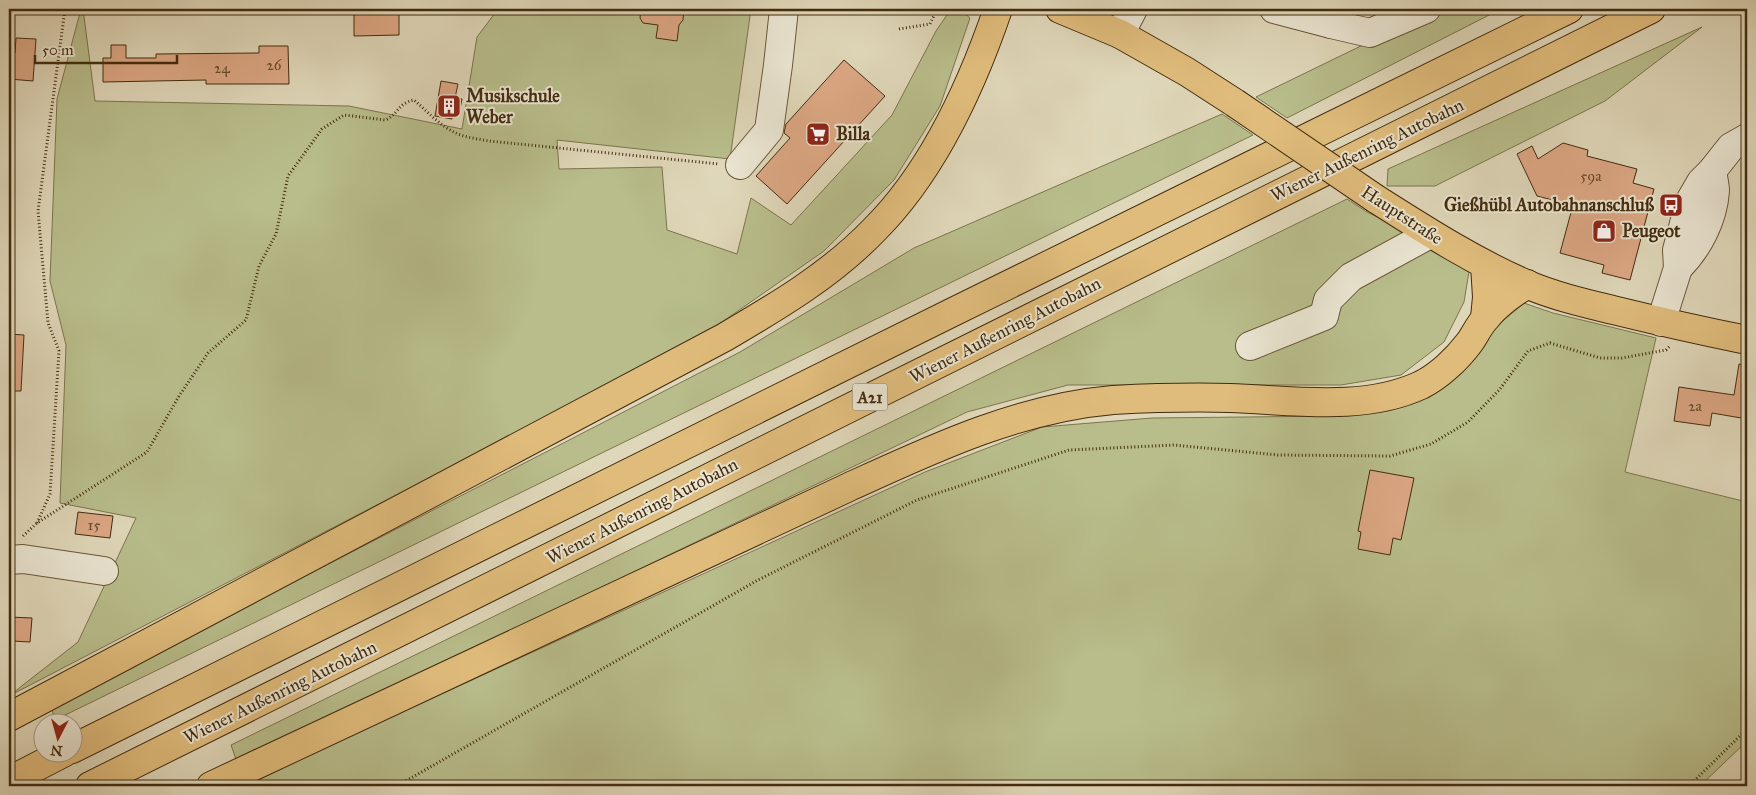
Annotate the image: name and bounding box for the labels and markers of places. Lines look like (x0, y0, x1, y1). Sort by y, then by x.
place label: Musikschule Weber (466, 85, 560, 128)
building icon: Musikschule Weber (436, 93, 462, 119)
supermarket icon: Billa (805, 121, 831, 147)
place label: Billa (836, 123, 871, 145)
bus stop icon: Gießhübl Autobahnanschluß (1658, 192, 1684, 218)
place label: Gießhübl Autobahnanschluß (1444, 194, 1655, 216)
shop icon: Peugeot (1591, 218, 1617, 244)
place label: Peugeot (1622, 220, 1681, 243)

